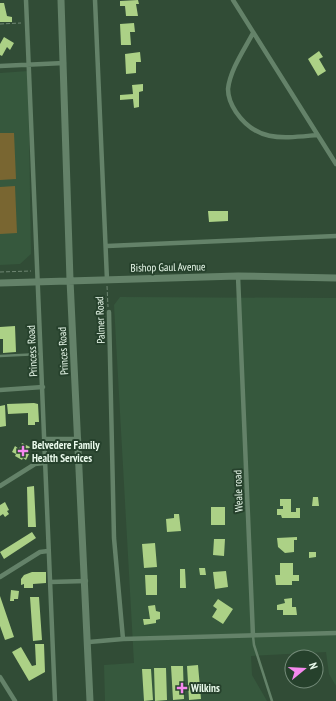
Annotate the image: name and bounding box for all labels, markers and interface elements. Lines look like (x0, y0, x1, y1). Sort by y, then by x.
street label: Bishop Gaul Avenue (130, 259, 206, 275)
street label: Palmer Road (92, 296, 108, 344)
street label: Princess Road (24, 325, 40, 377)
street label: Princes Road (55, 326, 71, 375)
place label: Belvedere Family Health Services (32, 438, 100, 465)
marker: Belvedere Family Health Services (17, 445, 29, 457)
street label: Weale road (230, 469, 246, 512)
north arrow (284, 649, 324, 689)
text: N (306, 661, 321, 671)
place label: Wilkins (190, 681, 220, 695)
marker: Wilkins (176, 682, 188, 694)

